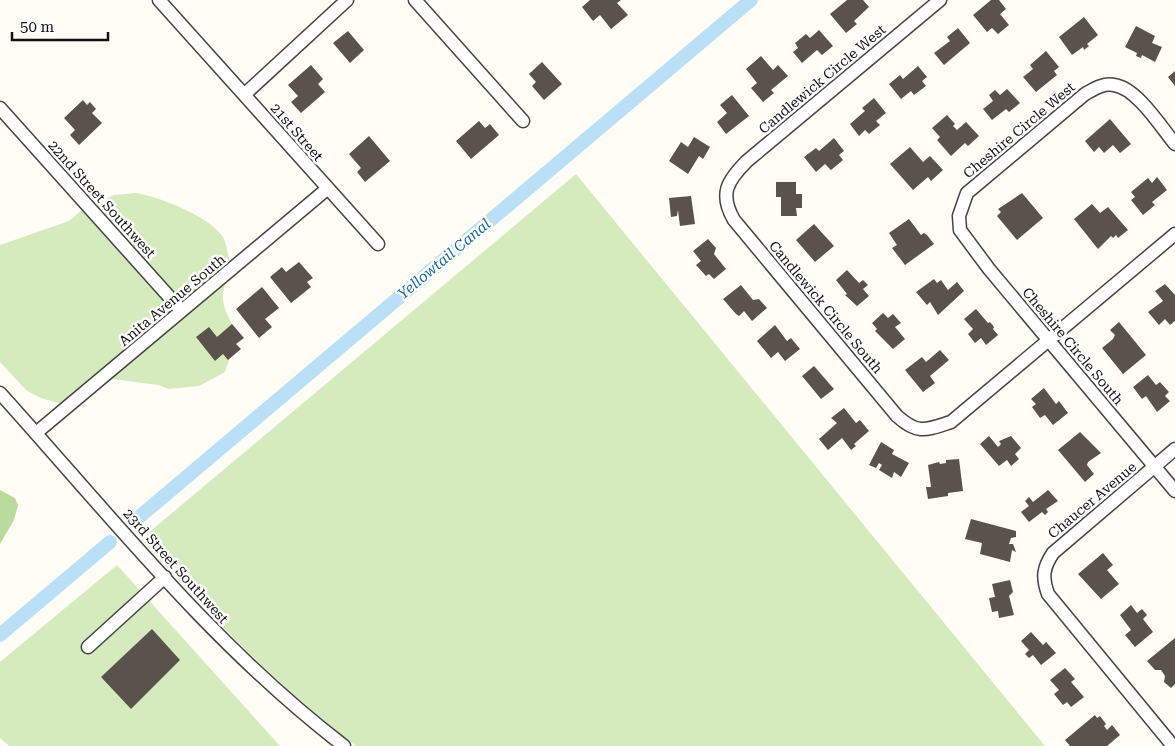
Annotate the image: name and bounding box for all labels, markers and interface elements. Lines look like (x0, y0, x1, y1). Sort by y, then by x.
scale bar (12, 10, 109, 42)
text: 50 m (20, 18, 55, 36)
street label: Candlewick Circle West (755, 21, 889, 137)
street label: Cheshire Circle West (960, 79, 1078, 181)
street label: 21st Street (268, 100, 326, 164)
street label: 22nd Street Southwest (45, 137, 159, 261)
water label: Yellowtail Canal (394, 215, 494, 303)
street label: Candlewick Circle South (766, 238, 886, 376)
street label: Anita Avenue South (116, 251, 228, 349)
street label: Cheshire Circle South (1019, 284, 1127, 408)
street label: Chaucer Avenue (1045, 458, 1140, 542)
street label: 23rd Street Southwest (120, 505, 232, 627)

